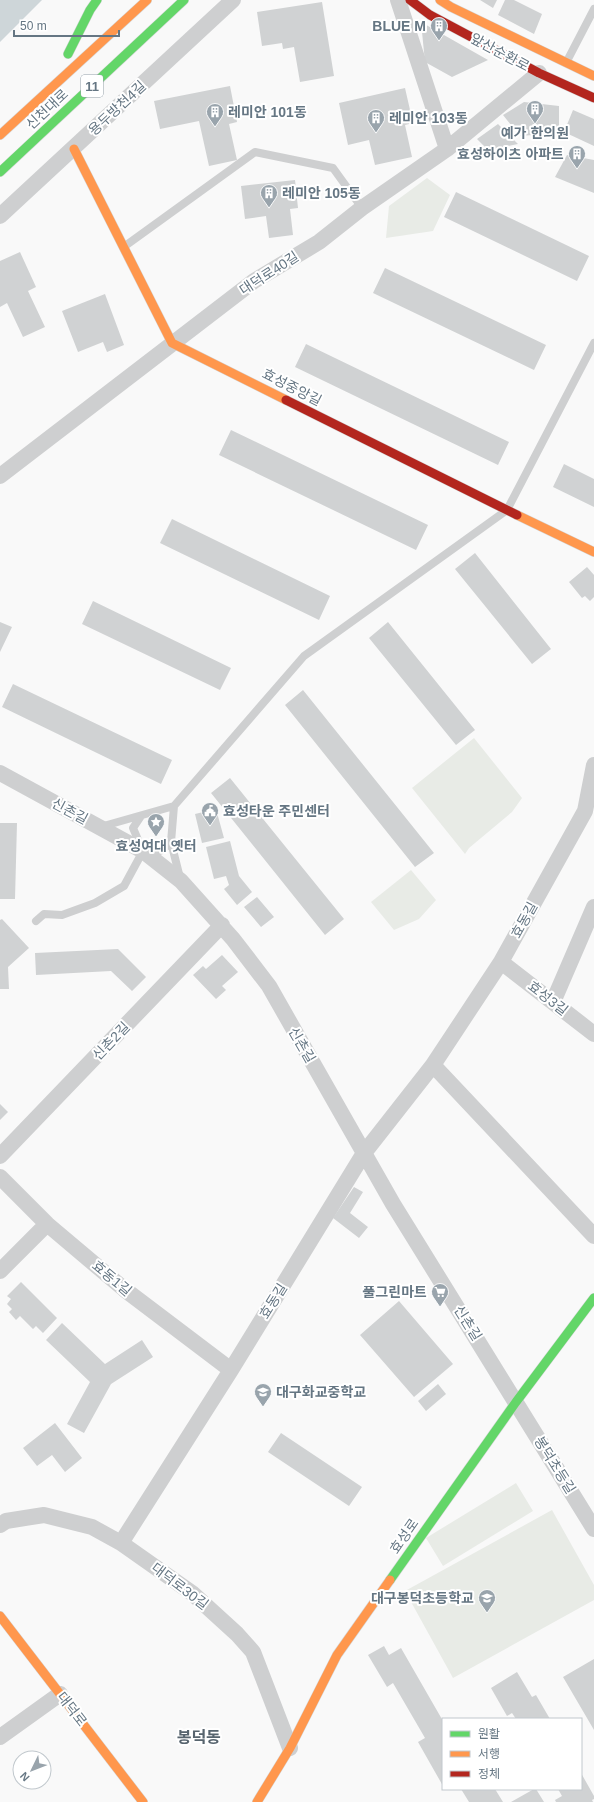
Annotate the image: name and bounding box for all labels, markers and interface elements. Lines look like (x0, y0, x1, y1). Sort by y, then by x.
scale bar (14, 12, 119, 38)
building icon: BLUE M (429, 16, 449, 41)
place label: BLUE M (372, 18, 426, 34)
text: 50 m (20, 19, 47, 33)
street label: 앞산순환로 (468, 30, 532, 74)
road number: 11 (81, 75, 103, 97)
street label: 용두방천4길 (85, 78, 149, 138)
street label: 신천대로 (23, 86, 71, 132)
building icon: 예가 한의원 (525, 99, 545, 124)
building icon: 레미안 101동 (205, 102, 225, 127)
place label: 레미안 101동 (228, 104, 307, 120)
building icon: 레미안 103동 (366, 108, 386, 133)
place label: 레미안 103동 (389, 110, 468, 126)
place label: 예가 한의원 (501, 125, 569, 141)
building icon: 효성하이츠 아파트 (567, 144, 587, 169)
place label: 효성하이츠 아파트 (457, 146, 564, 162)
building icon: 레미안 105동 (259, 183, 279, 208)
place label: 레미안 105동 (282, 185, 361, 201)
street label: 대덕로40길 (237, 248, 301, 298)
street label: 효성중앙길 (260, 365, 324, 409)
street label: 신촌길 (49, 795, 91, 827)
public building icon: 효성타운 주민센터 (200, 801, 220, 826)
place label: 효성타운 주민센터 (223, 803, 330, 819)
place icon: 효성여대 옛터 (146, 812, 166, 837)
place label: 효성여대 옛터 (115, 838, 197, 854)
street label: 효동길 (508, 899, 540, 941)
street label: 효성3길 (525, 977, 571, 1019)
street label: 신촌2길 (89, 1019, 133, 1063)
street label: 신촌길 (285, 1024, 319, 1066)
street label: 효동1길 (89, 1257, 135, 1299)
street label: 효동길 (256, 1280, 290, 1322)
supermarket icon: 풀그린마트 (430, 1282, 450, 1307)
place label: 풀그린마트 (363, 1284, 427, 1300)
street label: 신촌길 (451, 1302, 485, 1344)
school or university icon: 대구화교중학교 (253, 1382, 273, 1407)
place label: 대구화교중학교 (276, 1384, 366, 1400)
street label: 봉덕초등길 (531, 1433, 579, 1497)
street label: 효성로 (386, 1515, 422, 1556)
street label: 대덕로30길 (148, 1559, 212, 1613)
school or university icon: 대구봉덕초등학교 (477, 1588, 497, 1613)
place label: 대구봉덕초등학교 (371, 1590, 474, 1606)
street label: 대덕로 (54, 1689, 90, 1729)
legend (442, 1718, 582, 1790)
text: 원활 (478, 1727, 500, 1741)
district label: 봉덕동 (177, 1729, 221, 1746)
text: 서행 (478, 1747, 500, 1761)
north arrow (12, 1750, 52, 1790)
text: 정체 (478, 1767, 500, 1781)
text: N (18, 1770, 32, 1784)

